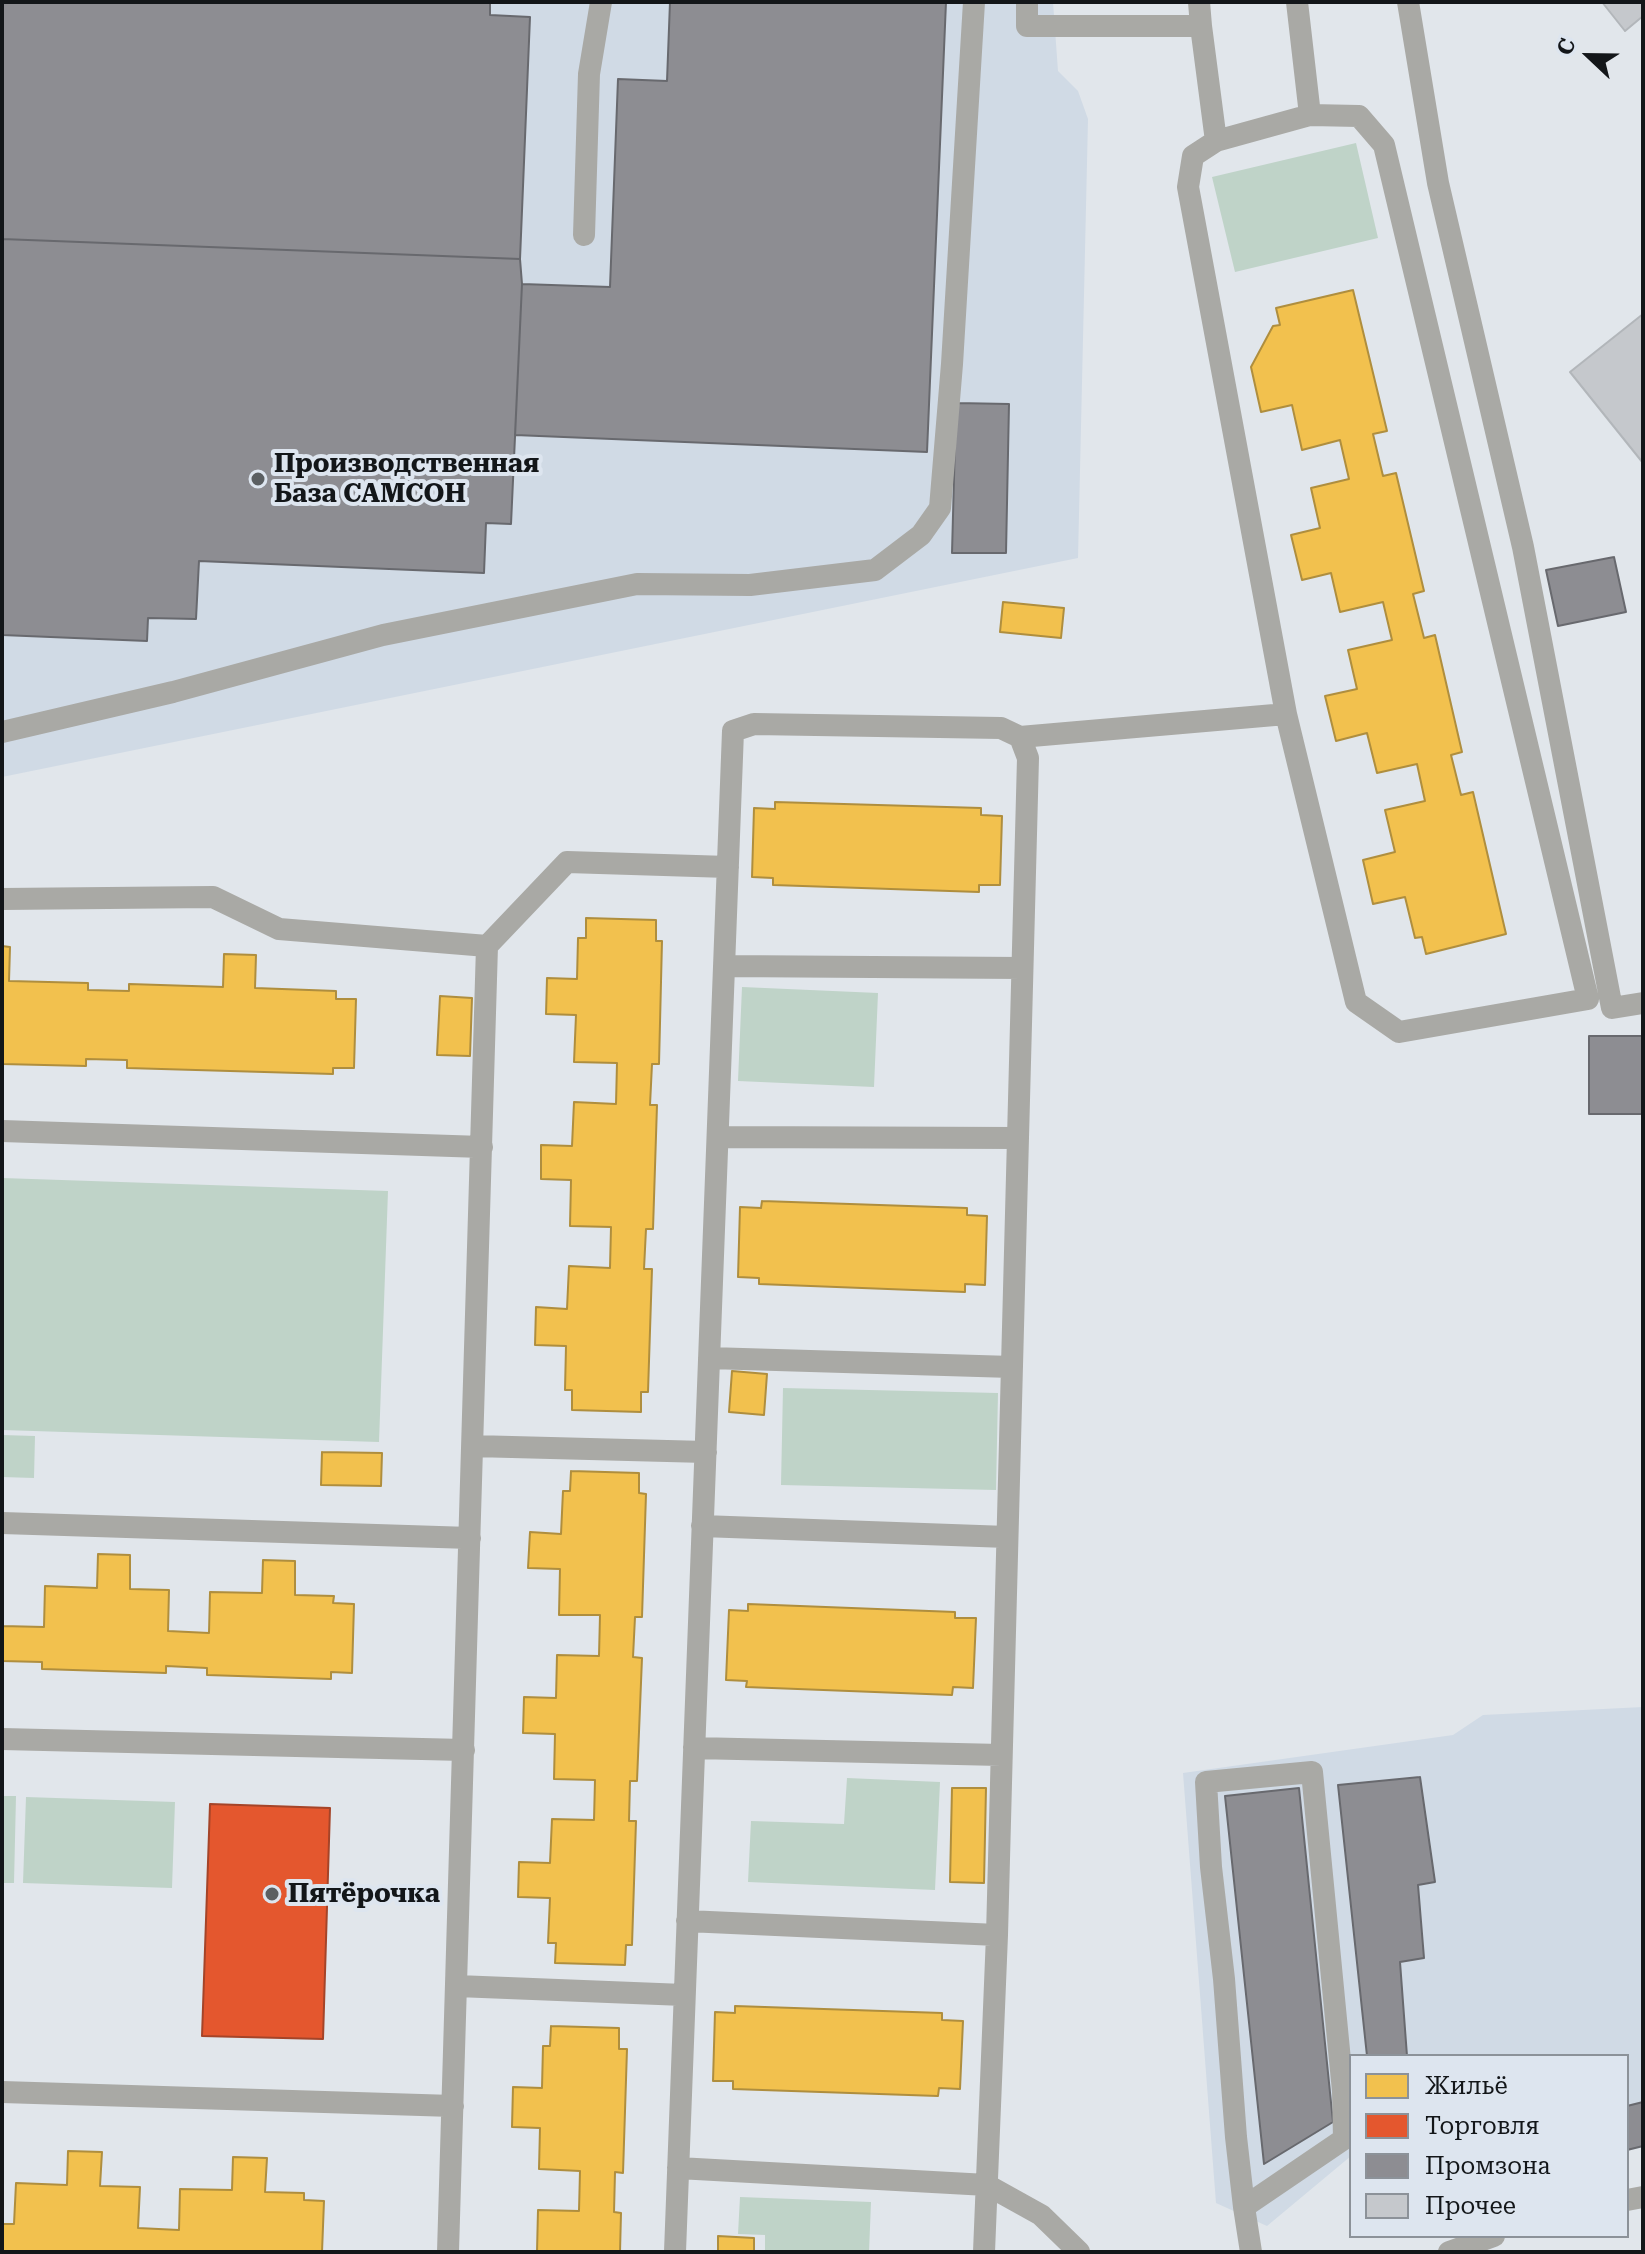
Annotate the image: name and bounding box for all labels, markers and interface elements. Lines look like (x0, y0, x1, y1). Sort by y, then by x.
north arrow (1549, 16, 1629, 96)
text: С (1552, 35, 1581, 59)
place label: Производственная База САМСОН (274, 448, 539, 510)
marker: Производственная База САМСОН (249, 470, 267, 488)
place label: Пятёрочка (288, 1878, 440, 1910)
marker: Пятёрочка (263, 1885, 281, 1903)
legend (1349, 2054, 1629, 2238)
text: Жильё (1425, 2072, 1508, 2100)
text: Торговля (1425, 2112, 1539, 2140)
text: Промзона (1425, 2152, 1551, 2180)
text: Прочее (1425, 2192, 1516, 2220)

